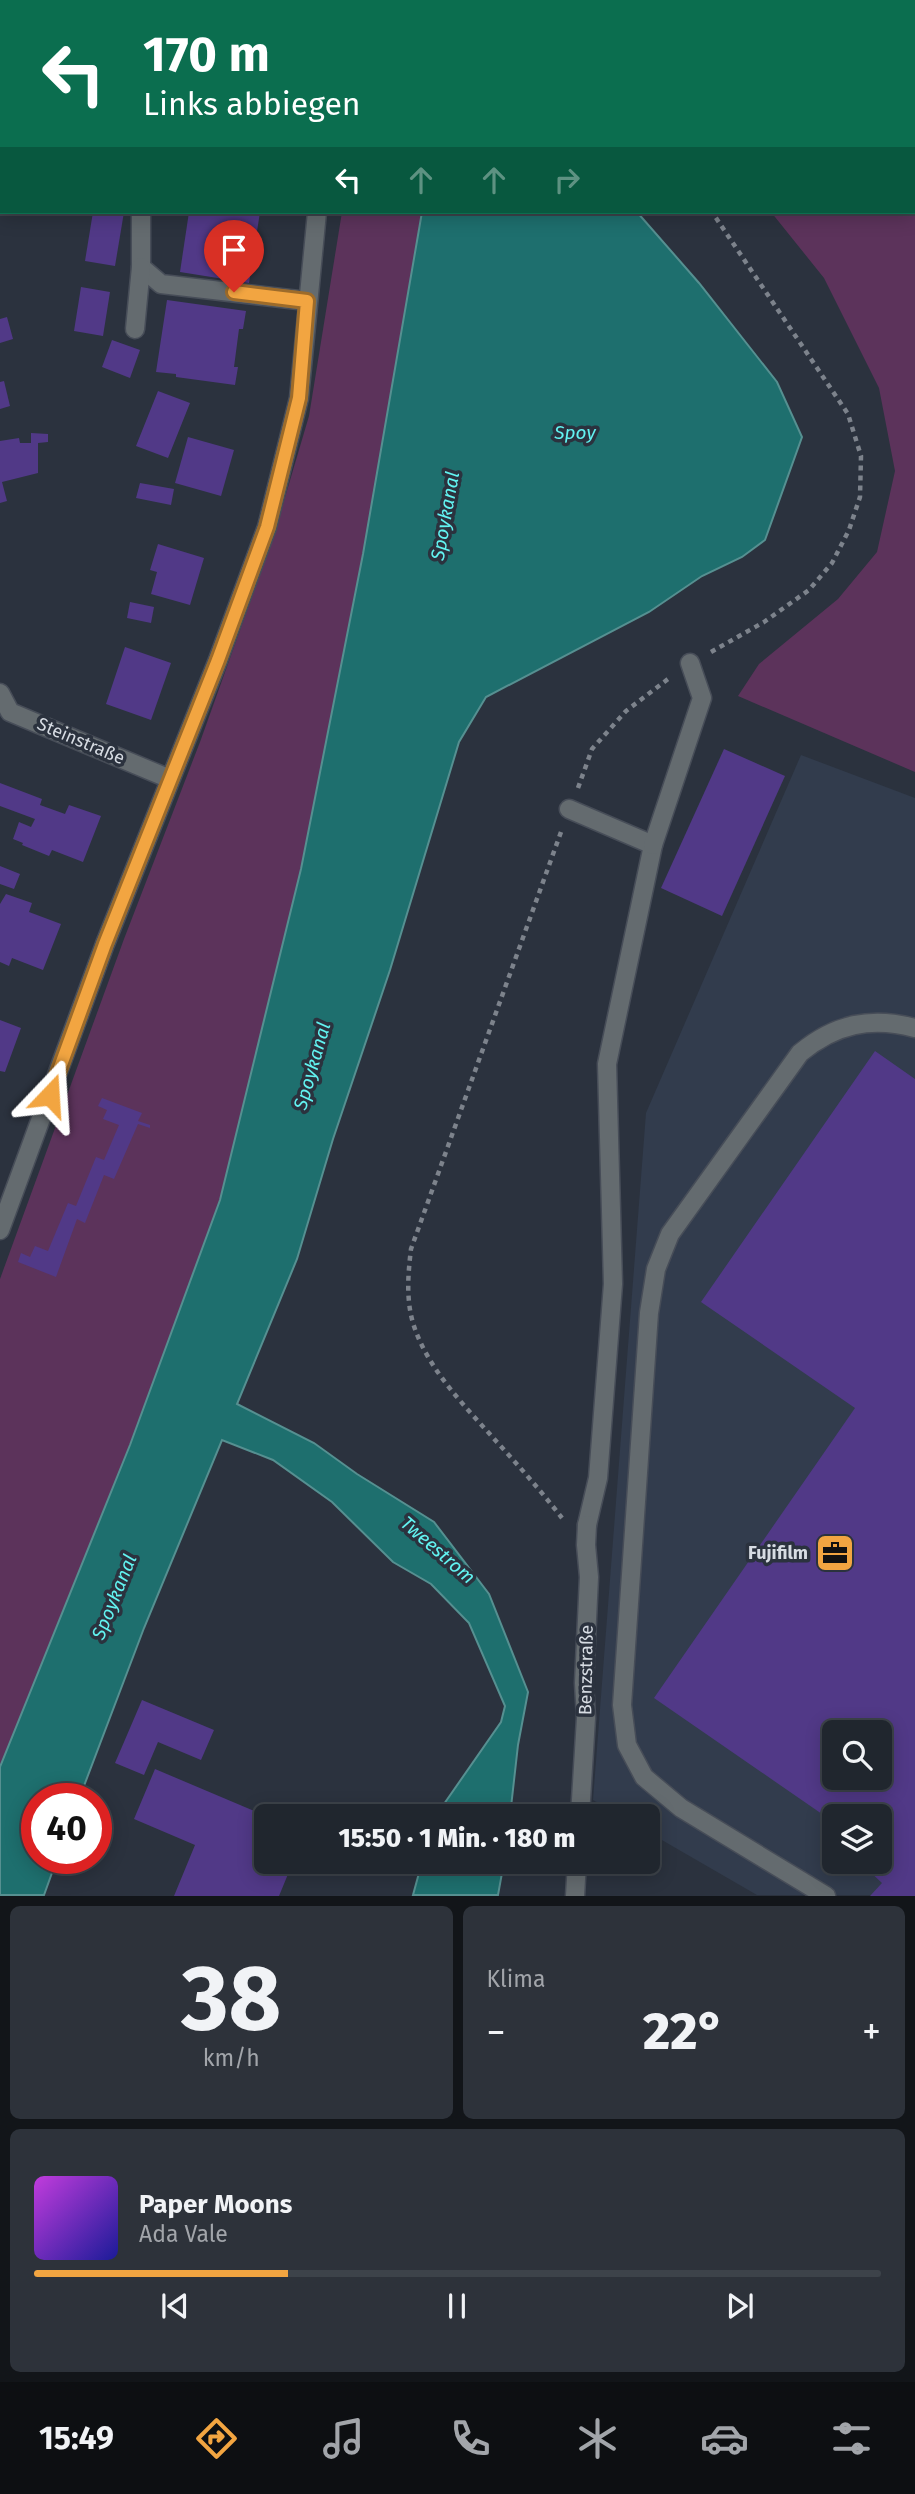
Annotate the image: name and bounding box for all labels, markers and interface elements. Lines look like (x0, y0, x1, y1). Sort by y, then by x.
text: 170 m (143, 25, 270, 84)
icon: left (28, 28, 119, 119)
text: Links abbiegen (143, 85, 361, 123)
icon: left (329, 161, 367, 199)
icon: ahead (402, 161, 440, 199)
icon: ahead (475, 161, 513, 199)
icon: right (548, 161, 586, 199)
pin (204, 220, 264, 292)
icon: arrive (215, 231, 253, 269)
water label: Spoy (553, 421, 596, 444)
water label: Spoykanal (426, 470, 464, 563)
street label: Steinstraße (34, 713, 128, 769)
water label: Spoykanal (288, 1020, 335, 1113)
position arrow (13, 1058, 87, 1132)
water label: Tweestrom (396, 1511, 480, 1589)
office icon: Fujifilm (814, 1532, 856, 1574)
place label: Fujifilm (748, 1542, 808, 1564)
water label: Spoykanal (86, 1551, 141, 1644)
street label: Benzstraße (574, 1625, 598, 1715)
map controls (822, 1720, 892, 1874)
button: search (822, 1720, 892, 1790)
speed limit sign: 40 (21, 1783, 112, 1874)
button: layers (822, 1804, 892, 1874)
text: 15:50 · 1 Min. · 180 m (339, 1823, 575, 1854)
text: 38 (181, 1944, 281, 2053)
text: Klima (487, 1965, 546, 1993)
text: 22° (643, 2000, 724, 2063)
text: − (487, 2009, 506, 2055)
text: + (862, 2009, 881, 2055)
text: km/h (203, 2044, 260, 2072)
text: Paper Moons (139, 2189, 292, 2220)
text: Ada Vale (139, 2220, 228, 2248)
icon: previous (156, 2287, 194, 2325)
icon: pause (438, 2287, 476, 2325)
icon: next (721, 2287, 759, 2325)
icon: directions (192, 2414, 241, 2463)
icon: music (319, 2414, 368, 2463)
icon: phone (446, 2414, 495, 2463)
icon: climate (573, 2414, 622, 2463)
icon: car (700, 2414, 749, 2463)
icon: filters (827, 2414, 876, 2463)
text: 15:49 (39, 2419, 114, 2457)

